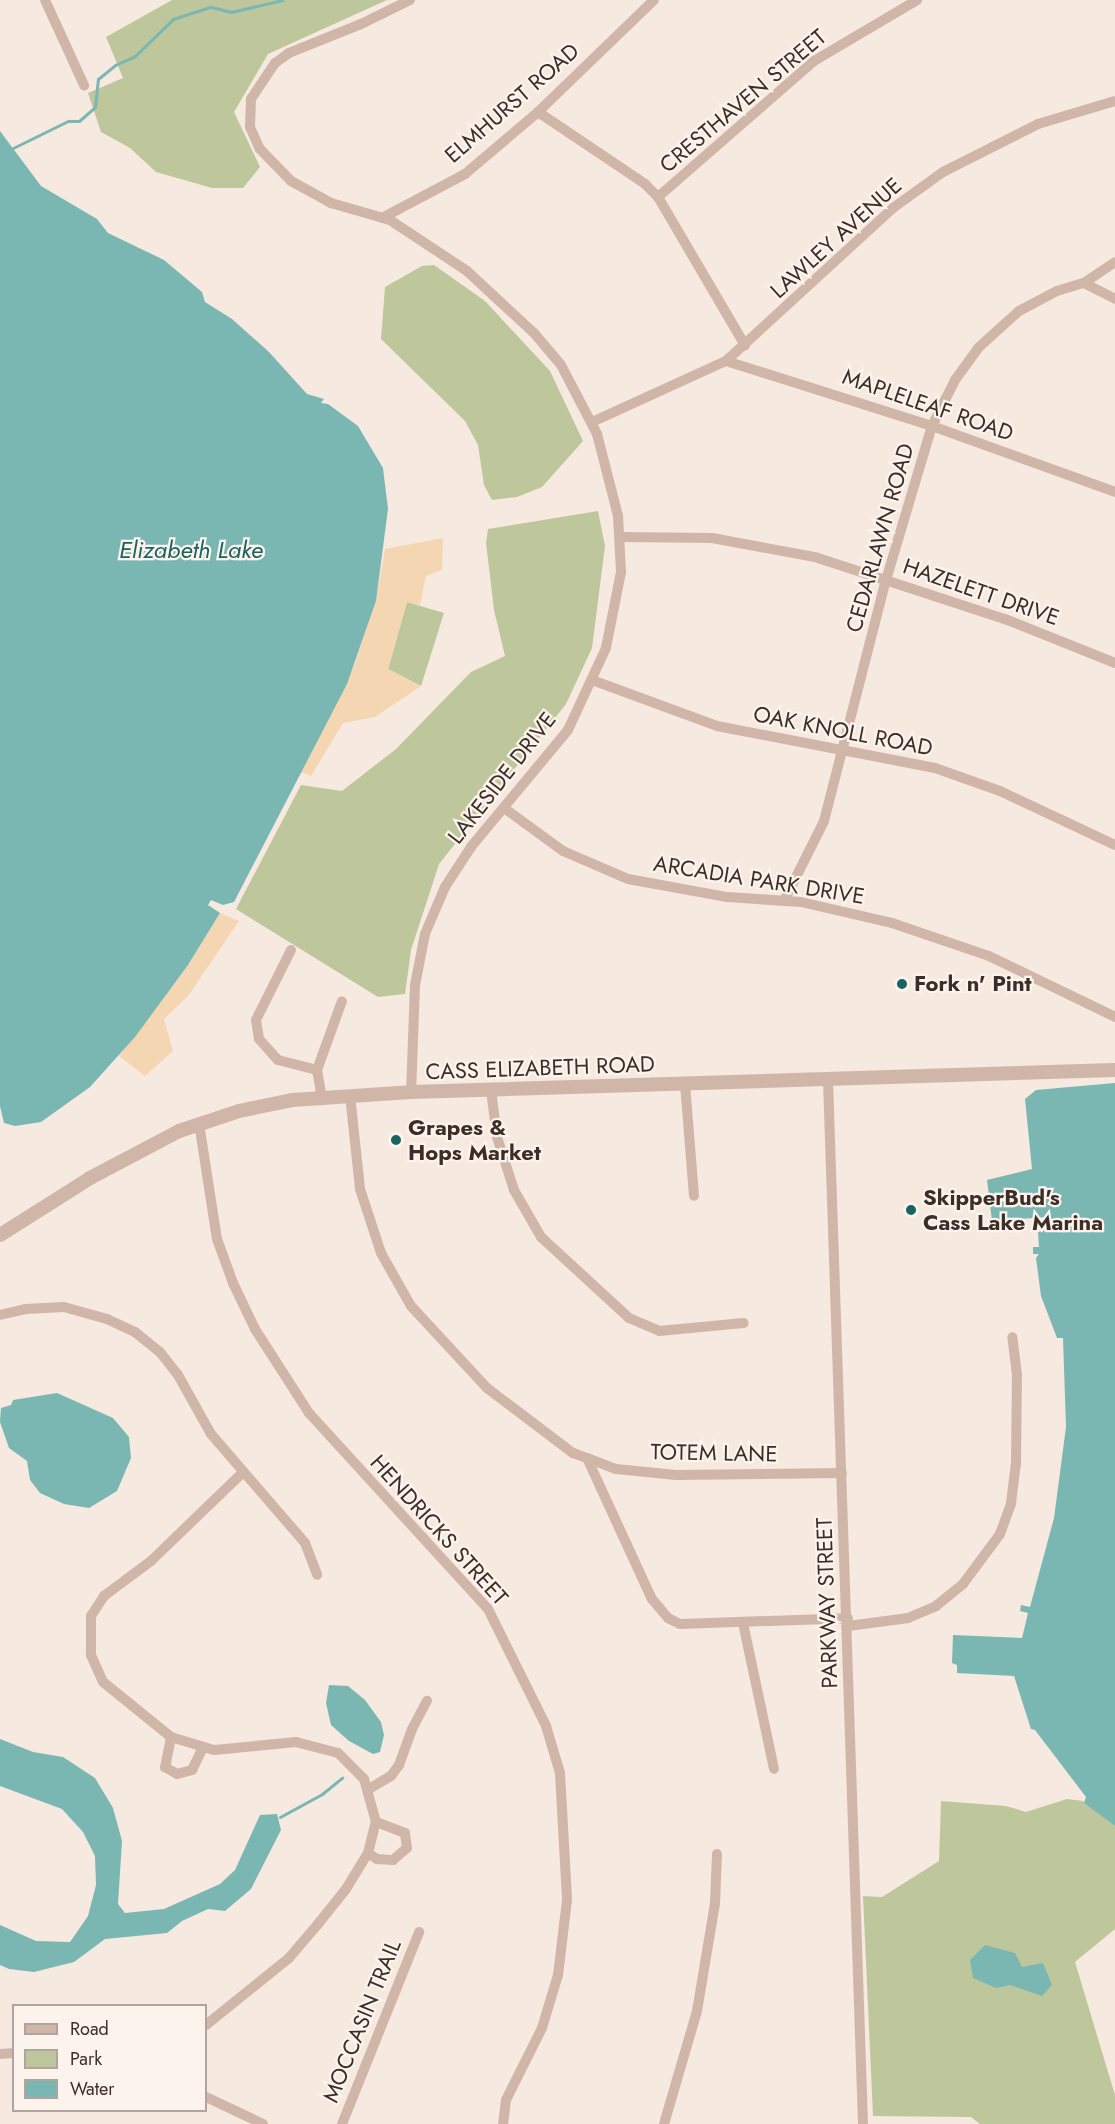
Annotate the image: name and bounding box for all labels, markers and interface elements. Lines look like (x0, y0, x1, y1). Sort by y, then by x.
street label: CRESTHAVEN STREET (654, 24, 832, 178)
street label: ELMHURST ROAD (440, 38, 584, 168)
street label: LAWLEY AVENUE (765, 172, 907, 304)
street label: MAPLELEAF ROAD (839, 363, 1017, 447)
street label: CEDARLAWN ROAD (840, 441, 920, 635)
water label: Elizabeth Lake (119, 536, 263, 564)
street label: HAZELETT DRIVE (899, 553, 1063, 631)
street label: OAK KNOLL ROAD (751, 701, 935, 761)
street label: LAKESIDE DRIVE (442, 707, 562, 849)
street label: ARCADIA PARK DRIVE (652, 850, 866, 910)
place label: Fork n' Pint (914, 971, 1032, 997)
marker: Fork n' Pint (895, 977, 909, 991)
street label: CASS ELIZABETH ROAD (425, 1051, 655, 1085)
place label: Grapes & Hops Market (408, 1114, 541, 1166)
marker: Grapes & Hops Market (389, 1133, 403, 1147)
place label: SkipperBud's Cass Lake Marina (923, 1184, 1103, 1236)
marker: SkipperBud's Cass Lake Marina (904, 1203, 918, 1217)
street label: TOTEM LANE (650, 1439, 778, 1467)
street label: HENDRICKS STREET (365, 1450, 513, 1610)
street label: PARKWAY STREET (811, 1517, 843, 1689)
street label: MOCCASIN TRAIL (317, 1936, 407, 2106)
legend (12, 2004, 207, 2112)
text: Road (70, 2016, 109, 2042)
text: Park (70, 2046, 102, 2072)
text: Water (70, 2076, 114, 2102)

